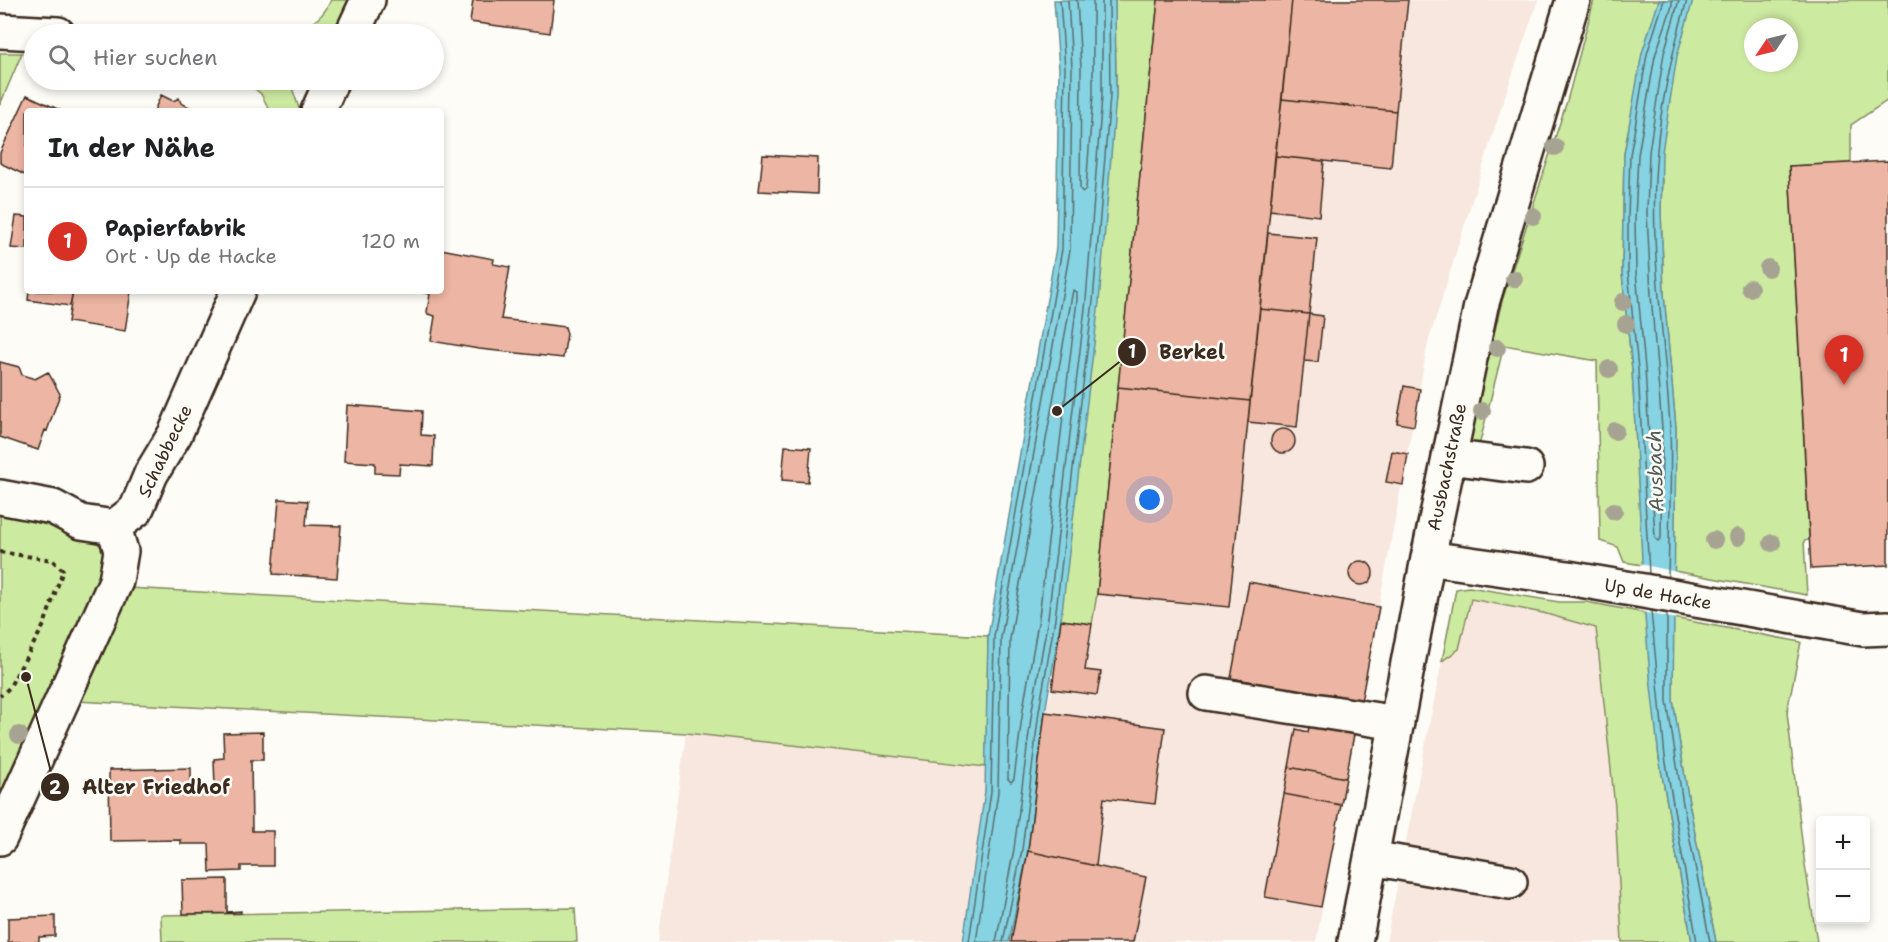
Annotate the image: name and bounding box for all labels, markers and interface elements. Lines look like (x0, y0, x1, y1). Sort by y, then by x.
north arrow (1744, 18, 1798, 72)
search box (24, 24, 444, 90)
icon: search (45, 41, 78, 74)
text: Hier suchen (93, 43, 218, 72)
text: In der Nähe (48, 130, 215, 165)
text: Papierfabrik (105, 214, 246, 243)
text: 1 (63, 228, 72, 254)
text: 120 m (361, 228, 420, 254)
text: Ort · Up de Hacke (105, 243, 277, 269)
callout: Berkel (1117, 333, 1237, 371)
pin: 1 (1824, 336, 1864, 385)
text: Berkel (1159, 339, 1225, 365)
text: 1 (1128, 340, 1136, 364)
street label: Schabbecke (132, 401, 198, 501)
street label: Ausbachstraße (1422, 401, 1472, 533)
water label: Ausbach (1641, 429, 1669, 513)
your location (1135, 485, 1164, 514)
street label: Up de Hacke (1602, 573, 1714, 615)
callout: Alter Friedhof (40, 768, 242, 806)
text: Alter Friedhof (82, 774, 230, 800)
text: 2 (49, 776, 62, 800)
map controls (1816, 816, 1870, 924)
button: + (1816, 816, 1870, 870)
button: − (1816, 870, 1870, 924)

